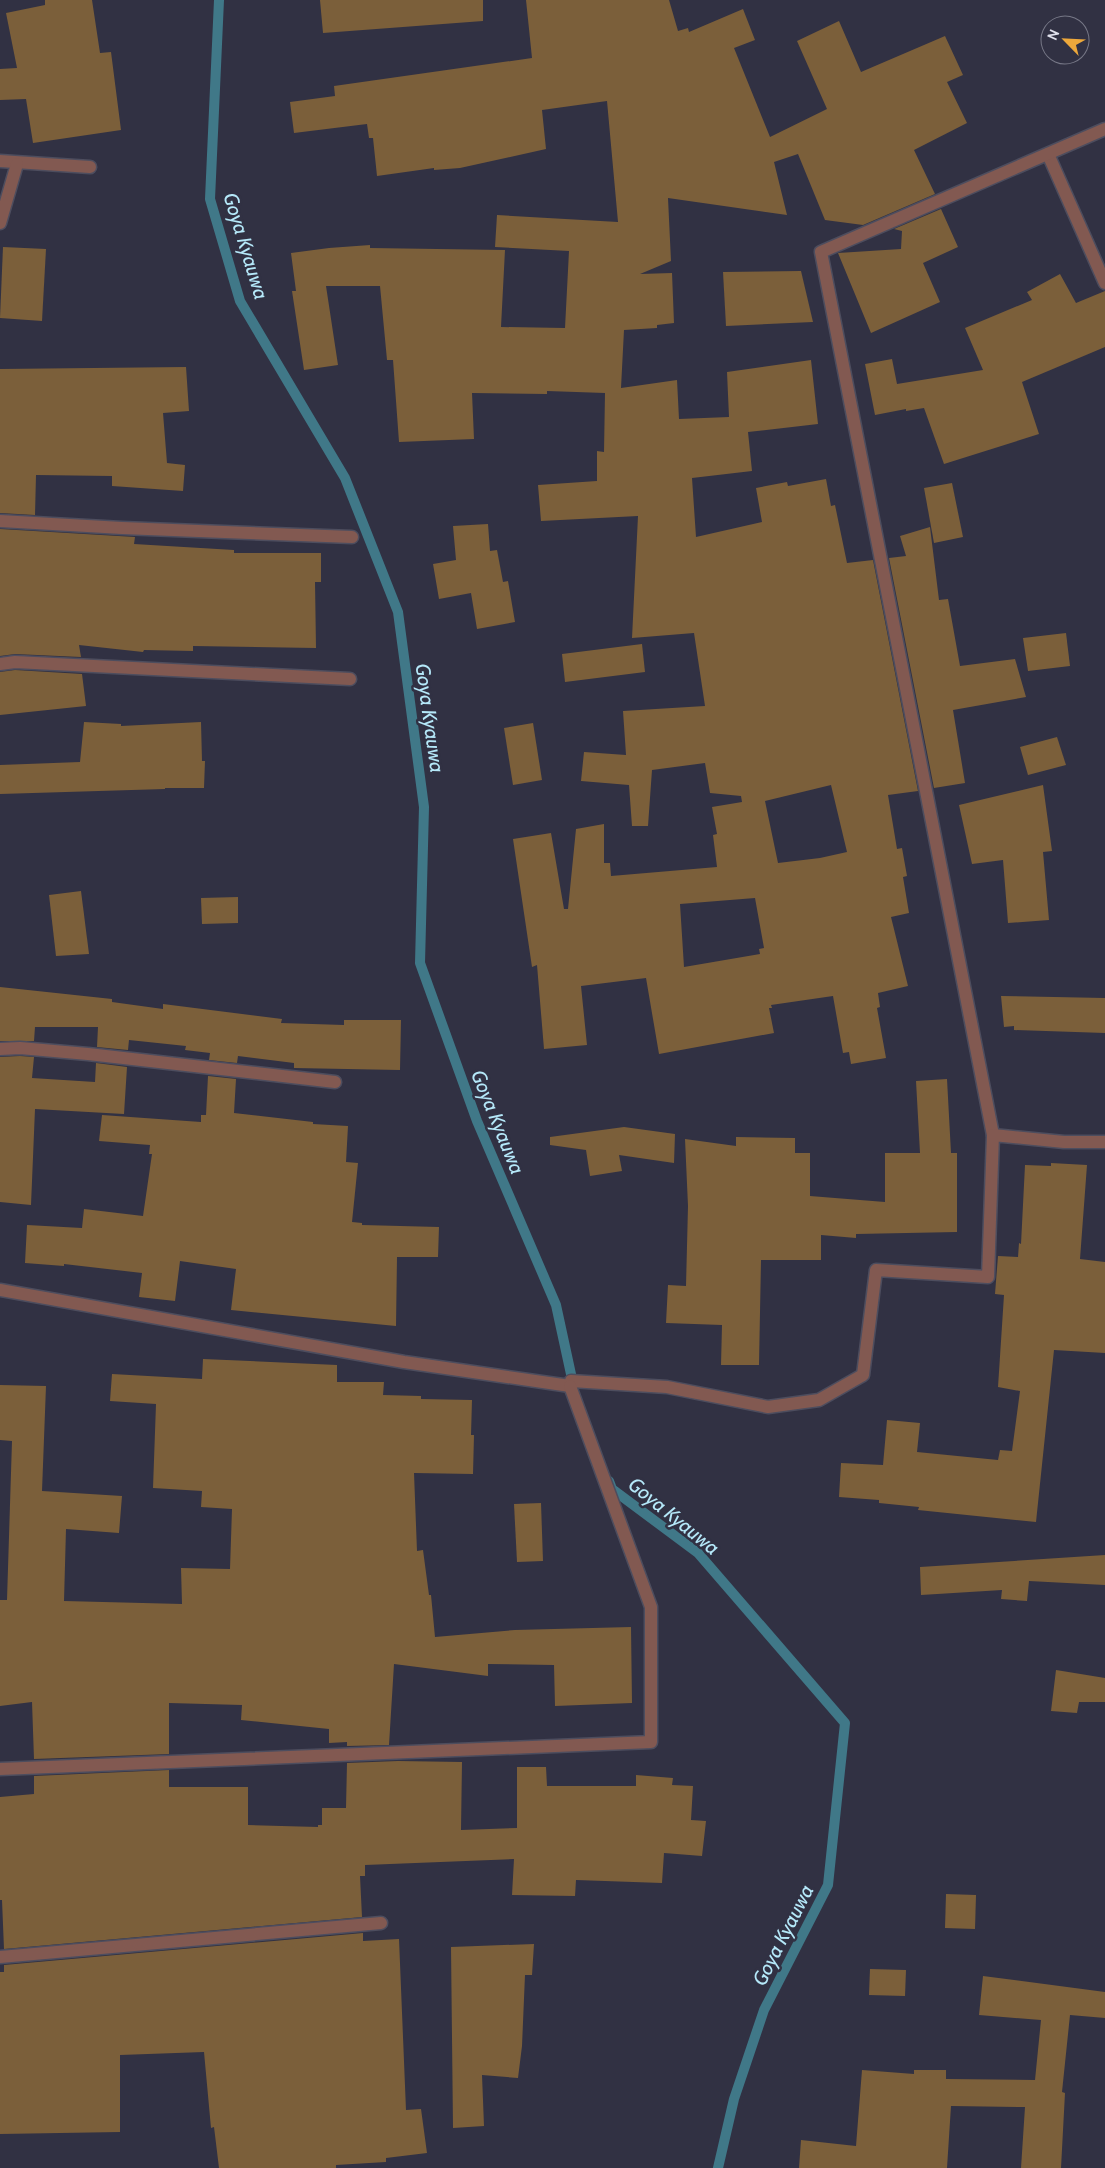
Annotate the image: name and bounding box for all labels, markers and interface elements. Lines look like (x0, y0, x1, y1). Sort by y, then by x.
north arrow (1040, 15, 1090, 65)
text: N (1043, 27, 1063, 43)
water label: Goya Kyauwa (218, 190, 274, 302)
water label: Goya Kyauwa (410, 662, 450, 774)
water label: Goya Kyauwa (466, 1066, 530, 1178)
water label: Goya Kyauwa (624, 1472, 724, 1560)
water label: Goya Kyauwa (747, 1880, 819, 1990)

